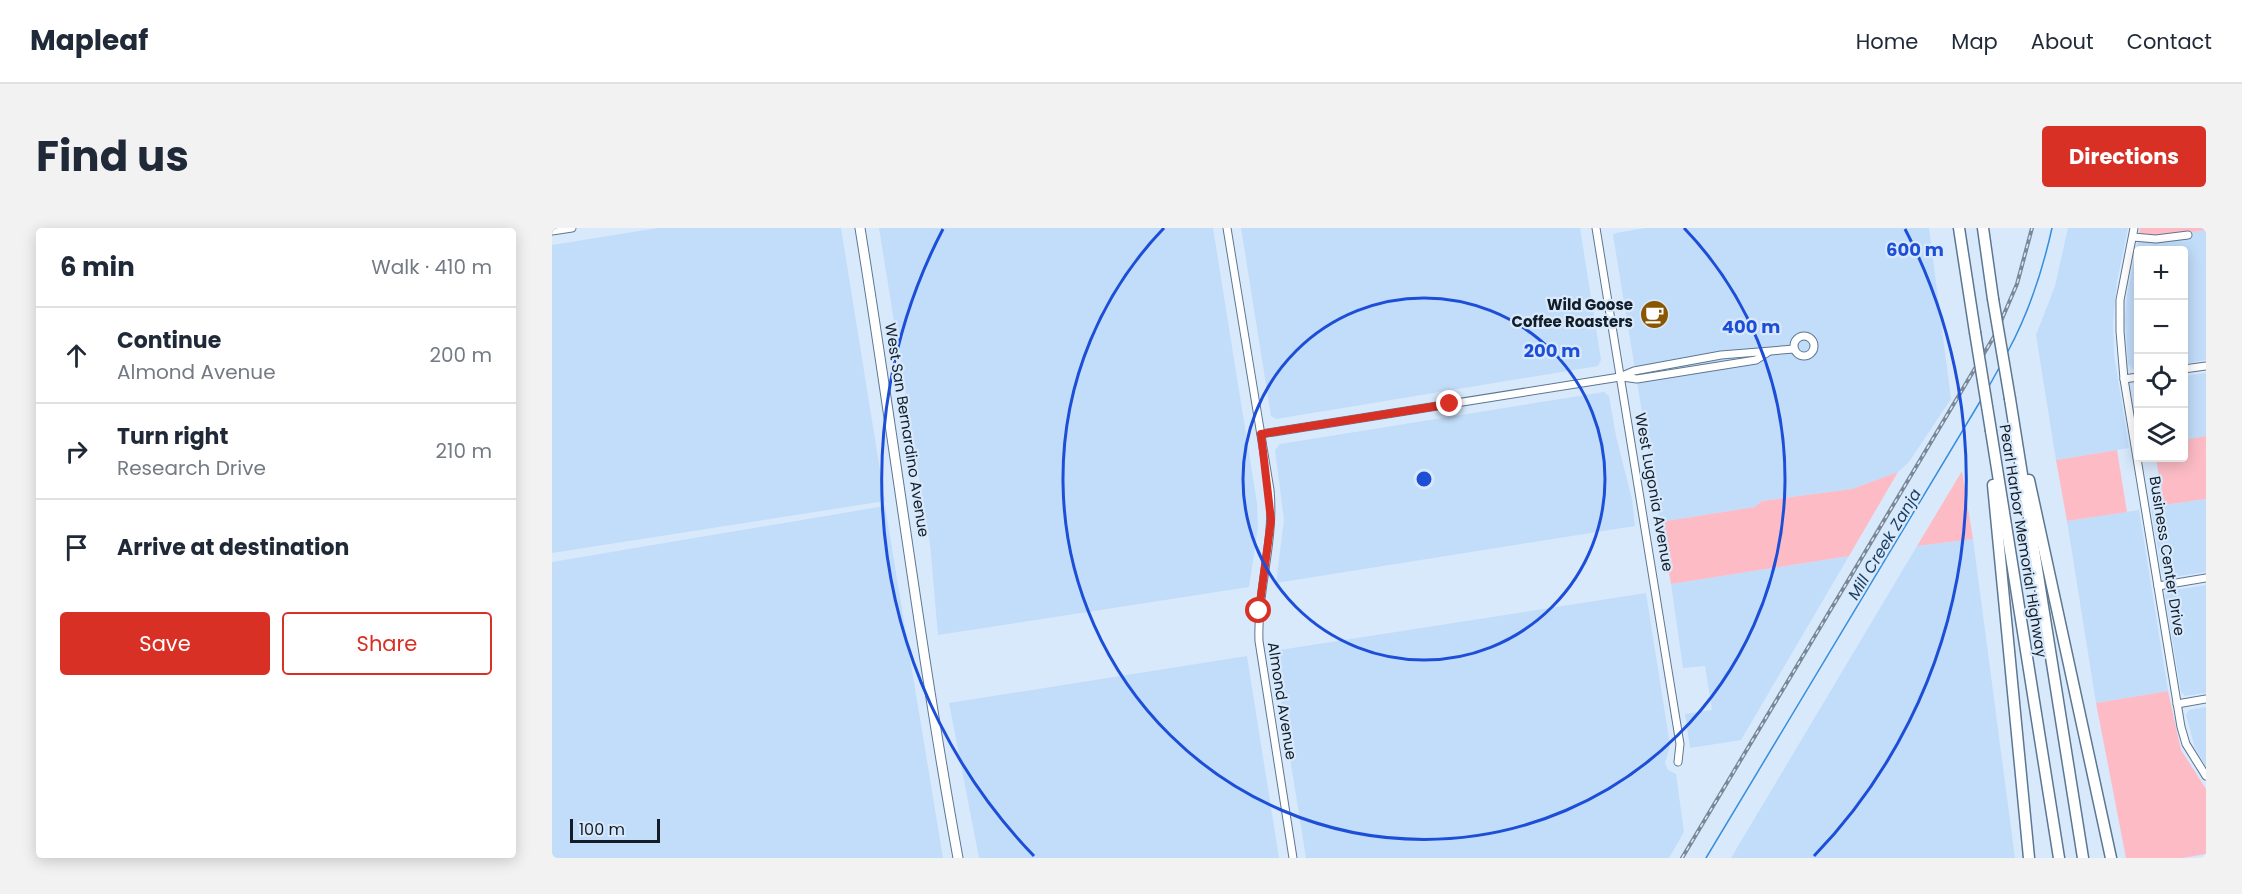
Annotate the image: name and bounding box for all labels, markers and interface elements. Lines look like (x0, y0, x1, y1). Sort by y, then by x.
text: Mapleaf (30, 21, 148, 60)
text: Home (1856, 27, 1918, 56)
text: Map (1951, 27, 1998, 56)
text: About (2031, 27, 2094, 56)
text: Contact (2127, 27, 2212, 56)
button: Directions (2042, 126, 2206, 187)
text: Find us (36, 127, 189, 186)
text: 600 m (1886, 237, 1944, 262)
map controls (2134, 246, 2188, 462)
button: + (2134, 246, 2188, 300)
text: 6 min (60, 249, 135, 285)
text: Walk · 410 m (371, 253, 492, 281)
place label: Wild Goose Coffee Roasters (1512, 294, 1633, 332)
cafe icon: Wild Goose Coffee Roasters (1638, 298, 1670, 330)
button: − (2134, 300, 2188, 354)
text: 400 m (1722, 314, 1780, 339)
street label: West San Bernardino Avenue (880, 321, 935, 539)
text: Continue (117, 325, 221, 356)
text: 200 m (1524, 338, 1580, 363)
icon: ahead (60, 339, 93, 372)
text: 200 m (429, 341, 492, 369)
button: locate (2134, 354, 2188, 408)
text: Almond Avenue (117, 358, 276, 386)
route end (1436, 390, 1462, 416)
button: layers (2134, 408, 2188, 462)
street label: West Lugonia Avenue (1630, 411, 1679, 573)
text: Turn right (117, 421, 228, 452)
street label: Pearl Harbor Memorial Highway (1995, 423, 2052, 660)
icon: right (60, 435, 93, 468)
text: 210 m (436, 437, 492, 465)
text: Research Drive (117, 454, 266, 482)
centre of rings (1414, 469, 1434, 489)
street label: Business Center Drive (2145, 475, 2190, 637)
water label: Mill Creek Zanja (1842, 484, 1927, 604)
icon: arrive (60, 531, 93, 564)
text: Arrive at destination (117, 532, 349, 563)
route start (1245, 597, 1271, 623)
button: Save (60, 612, 270, 675)
button: Share (282, 612, 492, 675)
street label: Almond Avenue (1263, 641, 1302, 761)
scale bar (570, 816, 660, 844)
text: 100 m (579, 818, 625, 841)

